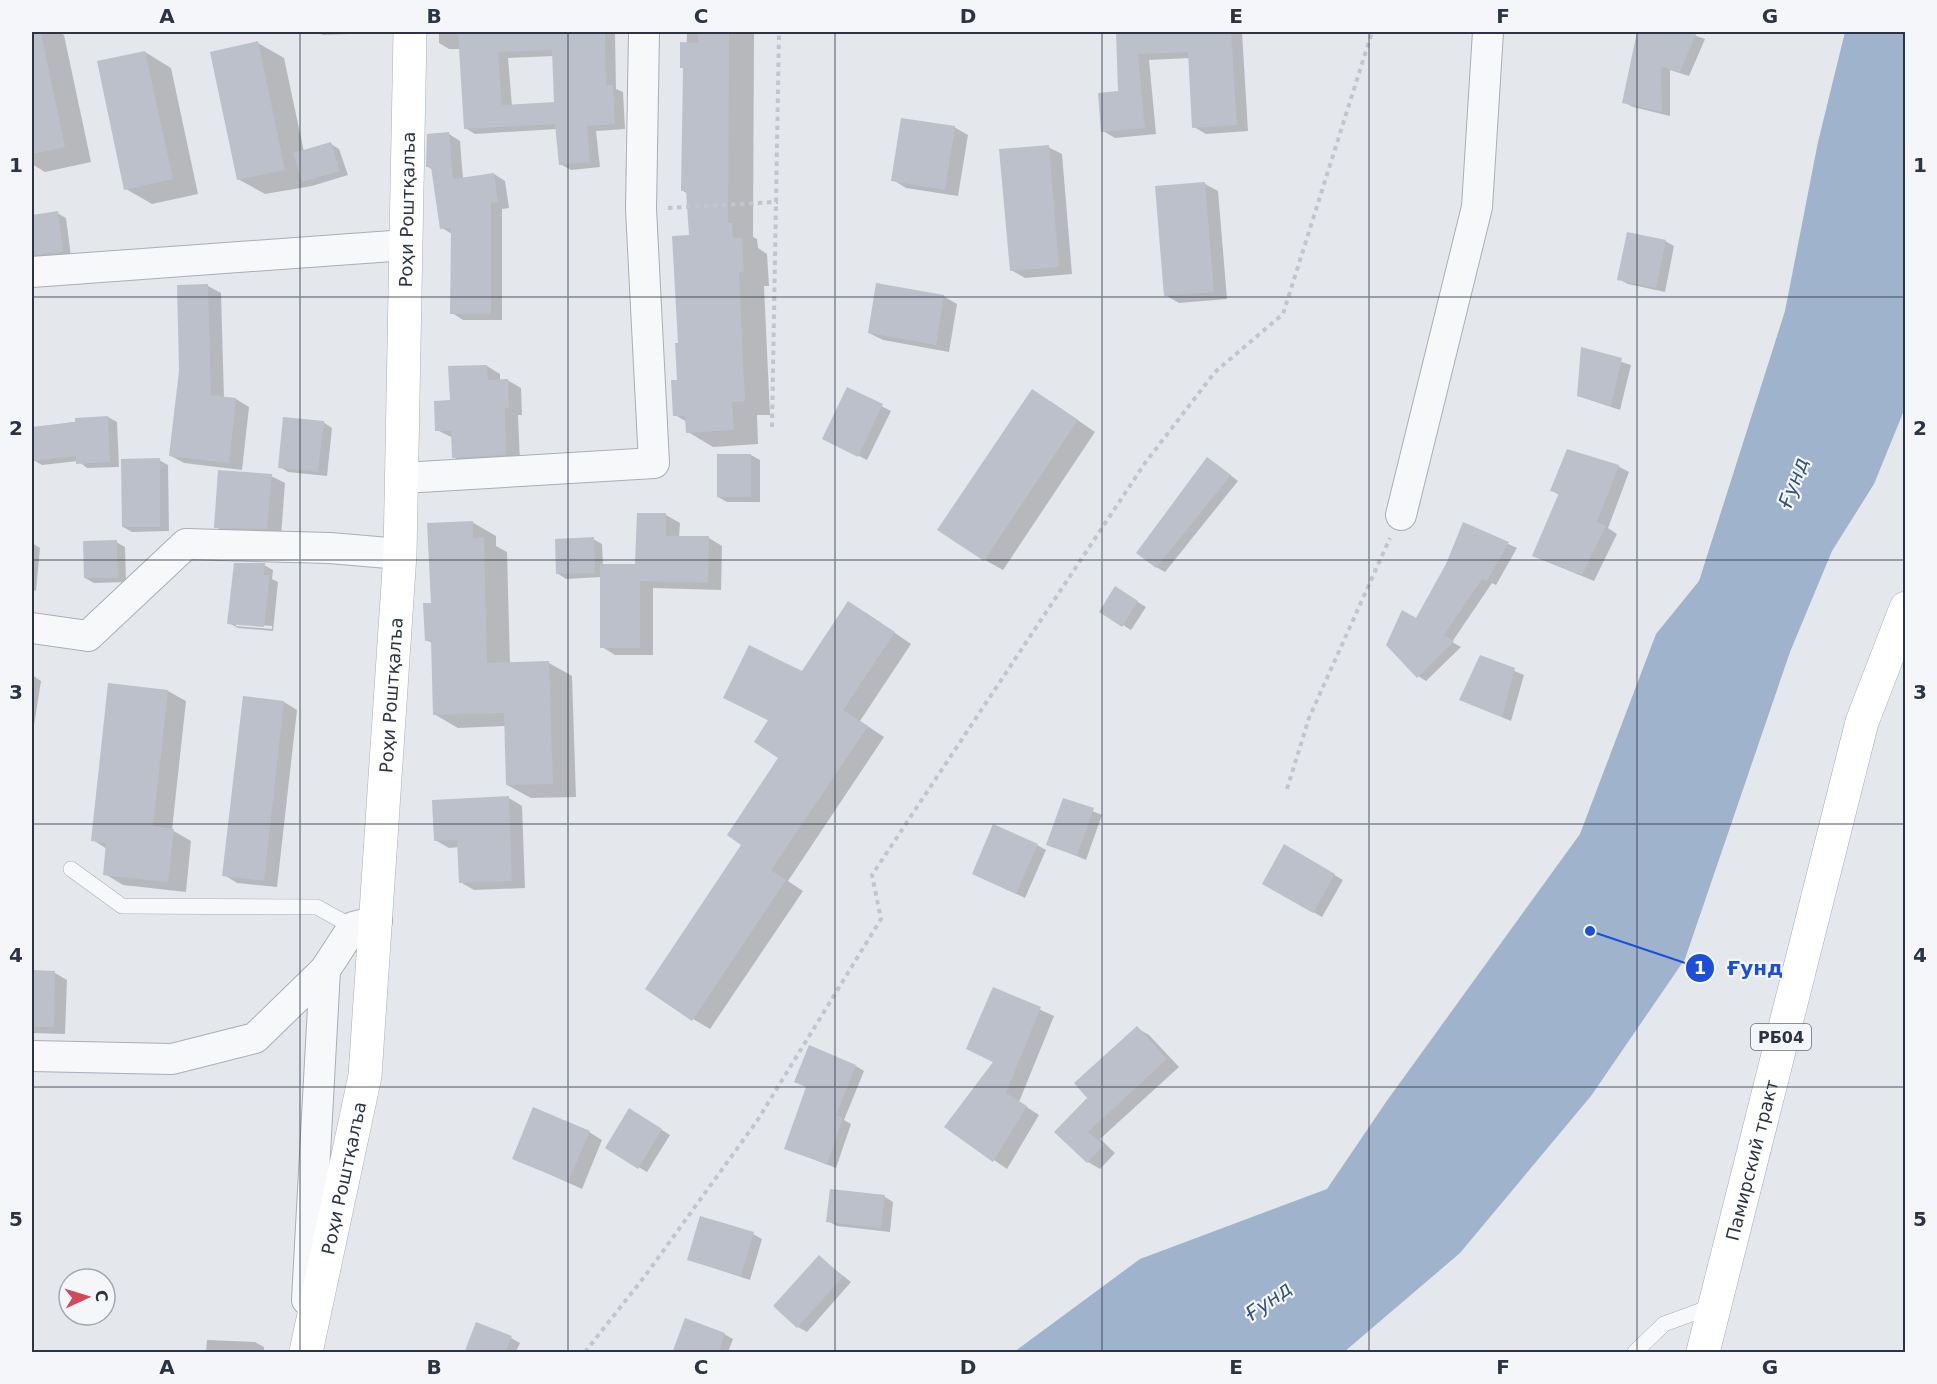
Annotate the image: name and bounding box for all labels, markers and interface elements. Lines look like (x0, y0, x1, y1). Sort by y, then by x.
text: A (159, 4, 175, 28)
text: B (426, 4, 442, 28)
text: C (694, 4, 708, 28)
text: D (960, 4, 976, 28)
text: E (1229, 4, 1243, 28)
text: F (1496, 4, 1510, 28)
text: G (1762, 4, 1778, 28)
street label: Роҳи Роштқалъа (395, 131, 419, 288)
text: 1 (9, 153, 23, 177)
text: 1 (1913, 153, 1927, 177)
text: 2 (9, 416, 23, 440)
text: 2 (1913, 416, 1927, 440)
water label: Ғунд (1773, 454, 1813, 512)
street label: Роҳи Роштқалъа (375, 617, 406, 774)
text: 3 (9, 680, 23, 704)
text: 3 (1913, 680, 1927, 704)
text: 4 (9, 943, 23, 967)
text: 4 (1913, 943, 1927, 967)
callout: Ғунд (1685, 949, 1795, 987)
text: Ғунд (1727, 956, 1783, 980)
text: 1 (1694, 957, 1706, 978)
road number: РБ04 (1751, 1024, 1811, 1050)
street label: Памирский тракт (1721, 1077, 1782, 1243)
street label: Роҳи Роштқалъа (317, 1099, 370, 1256)
text: 5 (9, 1207, 23, 1231)
text: 5 (1913, 1207, 1927, 1231)
north arrow (57, 1267, 117, 1327)
water label: Ғунд (1240, 1276, 1296, 1326)
text: С (92, 1289, 111, 1303)
text: A (159, 1355, 175, 1379)
text: B (426, 1355, 442, 1379)
text: C (694, 1355, 708, 1379)
text: D (960, 1355, 976, 1379)
text: E (1229, 1355, 1243, 1379)
text: F (1496, 1355, 1510, 1379)
text: G (1762, 1355, 1778, 1379)

